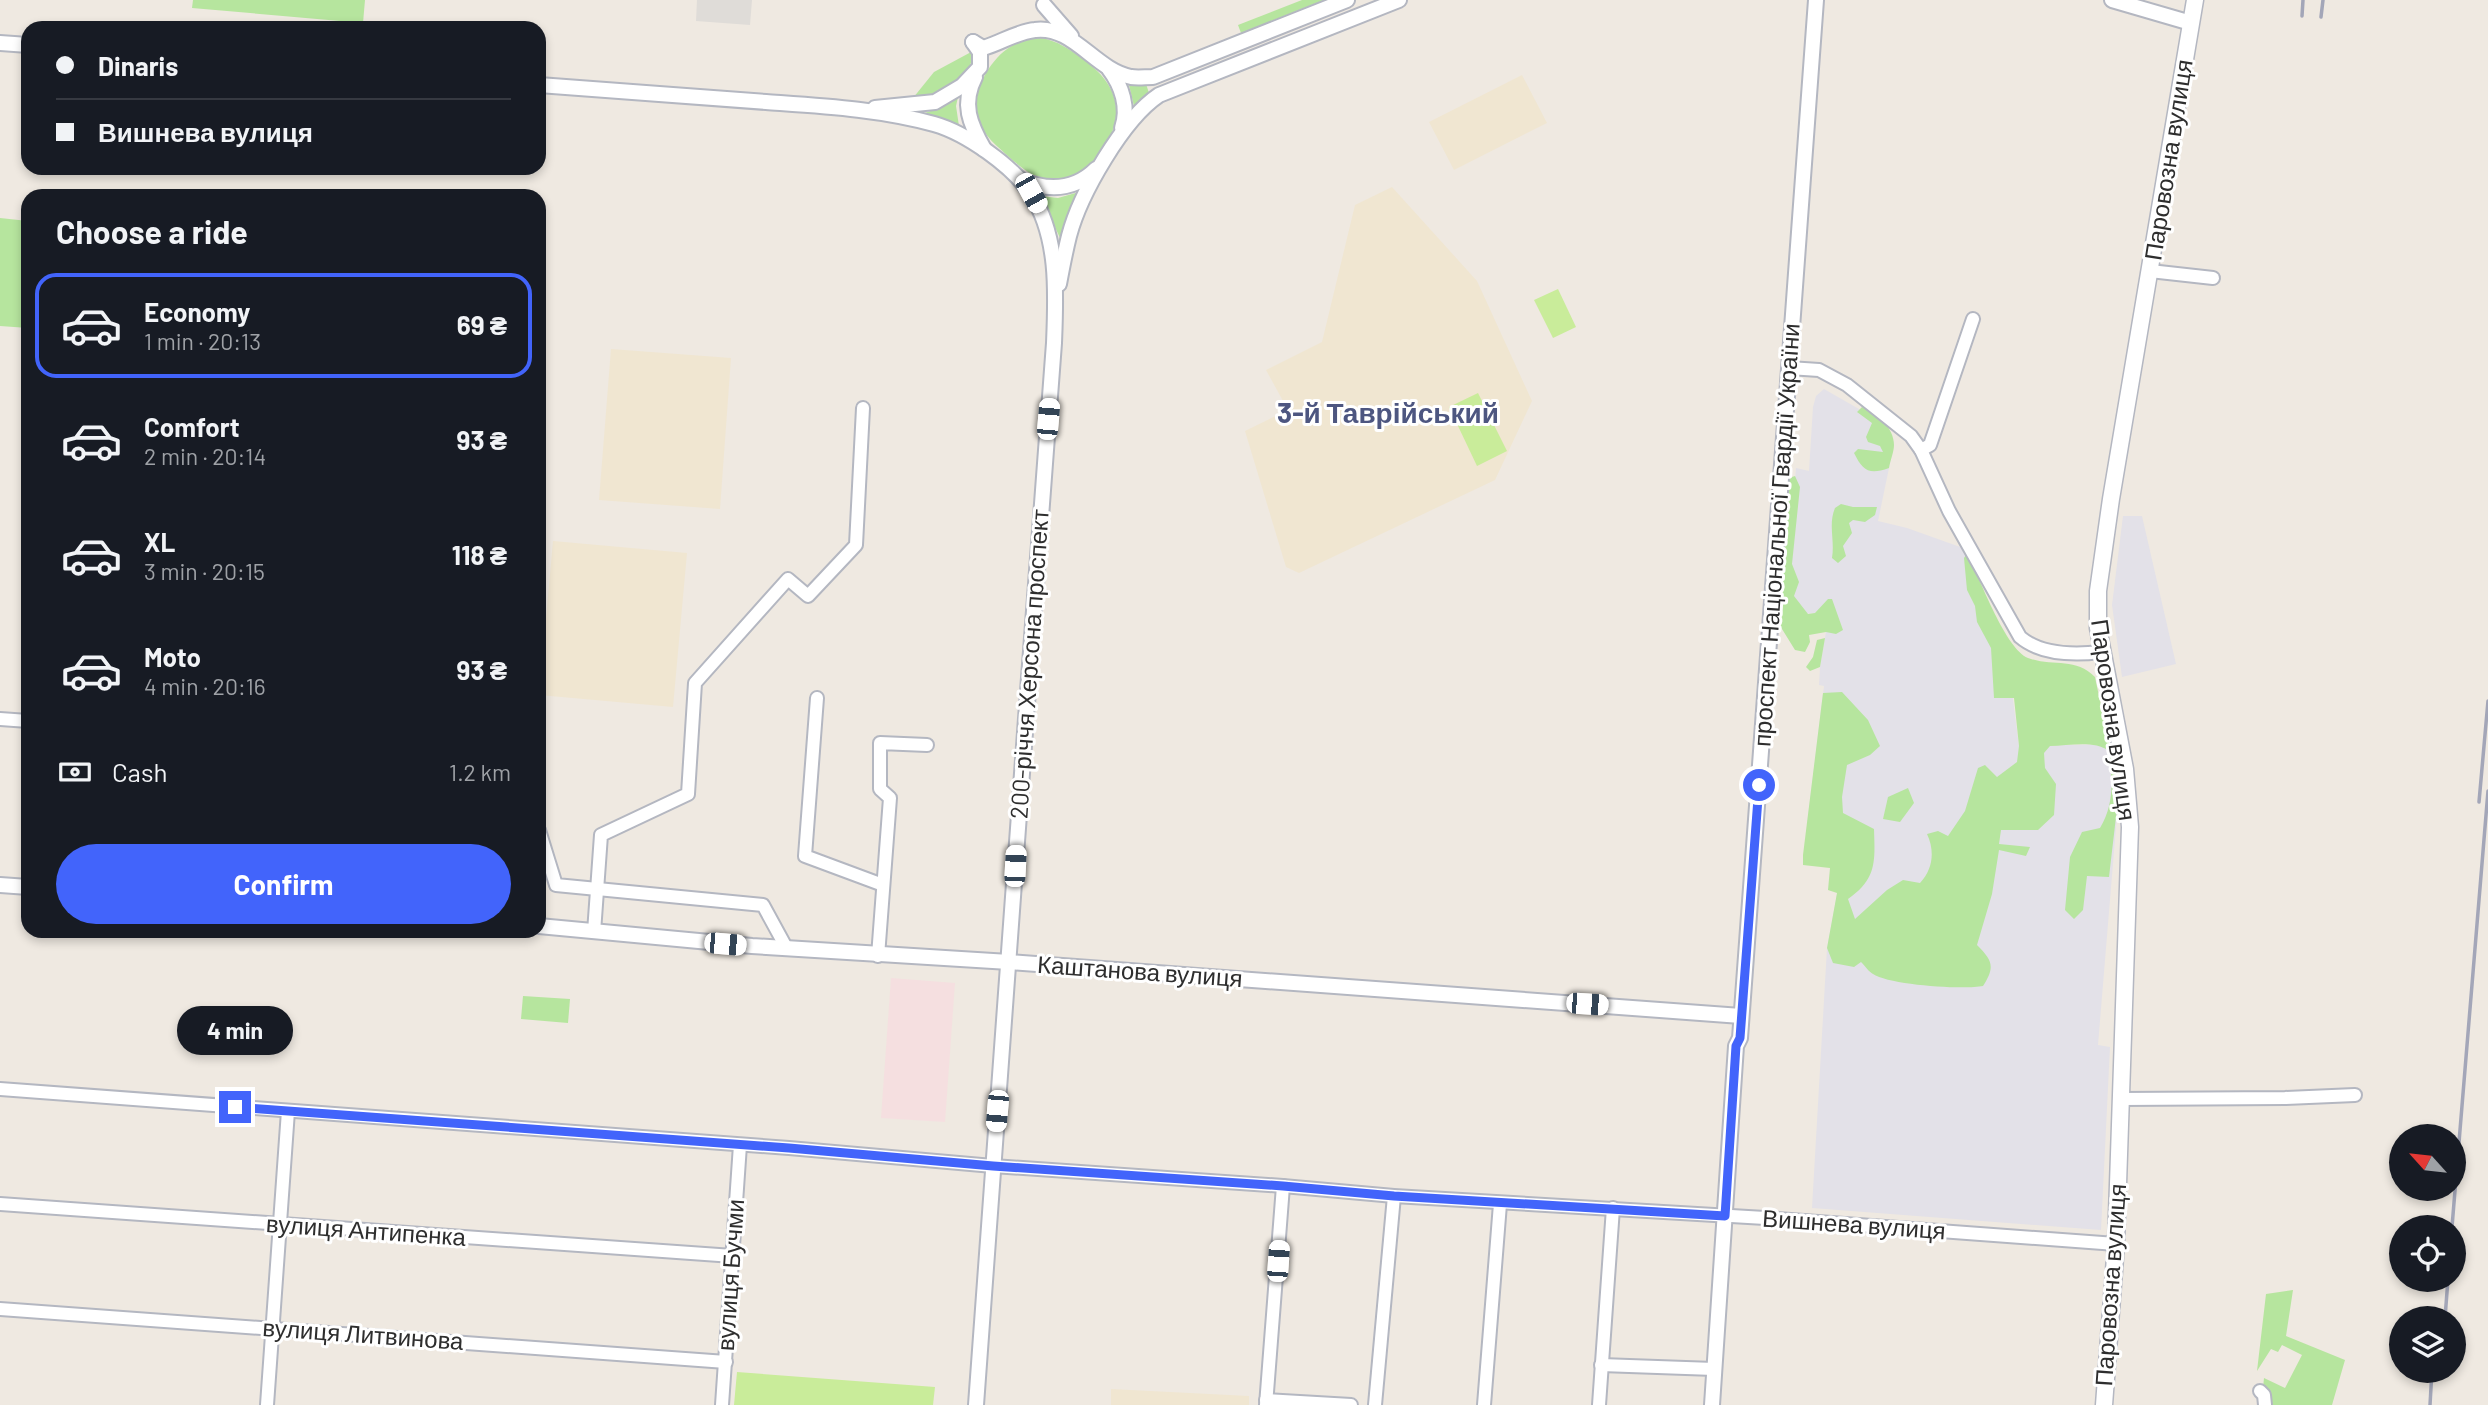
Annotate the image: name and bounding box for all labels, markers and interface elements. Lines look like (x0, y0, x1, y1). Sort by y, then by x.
text: Dinaris (98, 50, 178, 81)
street label: Паровозна вулиця (2137, 57, 2198, 262)
text: Вишнева вулиця (98, 116, 313, 147)
car (1012, 170, 1051, 216)
text: Choose a ride (56, 212, 248, 250)
icon: car (60, 294, 123, 357)
text: Economy (144, 296, 250, 327)
text: 69 ₴ (457, 309, 507, 340)
street label: проспект Національної Гвардії України (1746, 322, 1805, 748)
text: 1 min · 20:13 (144, 327, 261, 355)
district label: 3-й Таврійський (1277, 395, 1499, 429)
car (1036, 397, 1061, 441)
icon: car (60, 409, 123, 472)
text: Comfort (144, 411, 240, 442)
text: 93 ₴ (457, 424, 507, 455)
text: 2 min · 20:14 (144, 442, 266, 470)
street label: 200-річчя Херсона проспект (1003, 508, 1054, 820)
icon: car (60, 524, 123, 587)
text: XL (144, 526, 175, 557)
text: 118 ₴ (452, 539, 507, 570)
text: 3 min · 20:15 (144, 557, 265, 585)
street label: Паровозна вулиця (2086, 617, 2143, 822)
icon: car (60, 639, 123, 702)
text: Moto (144, 641, 201, 672)
text: 93 ₴ (457, 654, 507, 685)
text: 4 min · 20:16 (144, 672, 266, 700)
icon: cash (56, 753, 94, 791)
text: Cash (112, 756, 167, 787)
text: 1.2 km (449, 758, 511, 786)
route start (1743, 769, 1775, 801)
button: Confirm (56, 844, 511, 924)
car (1004, 844, 1027, 888)
car (704, 932, 747, 956)
street label: Каштанова вулиця (1036, 949, 1244, 992)
car (1566, 992, 1609, 1016)
callout: 4 min (177, 1006, 293, 1054)
text: 4 min (207, 1016, 263, 1044)
car (985, 1089, 1010, 1133)
route end (219, 1091, 251, 1123)
north arrow (2389, 1124, 2466, 1200)
map controls (2389, 1124, 2466, 1383)
street label: Паровозна вулиця (2088, 1183, 2131, 1387)
street label: вулиця Бучми (710, 1198, 749, 1352)
street label: Вишнева вулиця (1761, 1203, 1947, 1244)
street label: вулиця Антипенка (265, 1208, 468, 1251)
button: locate (2389, 1215, 2466, 1292)
car (1267, 1239, 1290, 1283)
button: layers (2389, 1306, 2466, 1383)
street label: вулиця Литвинова (262, 1312, 465, 1355)

